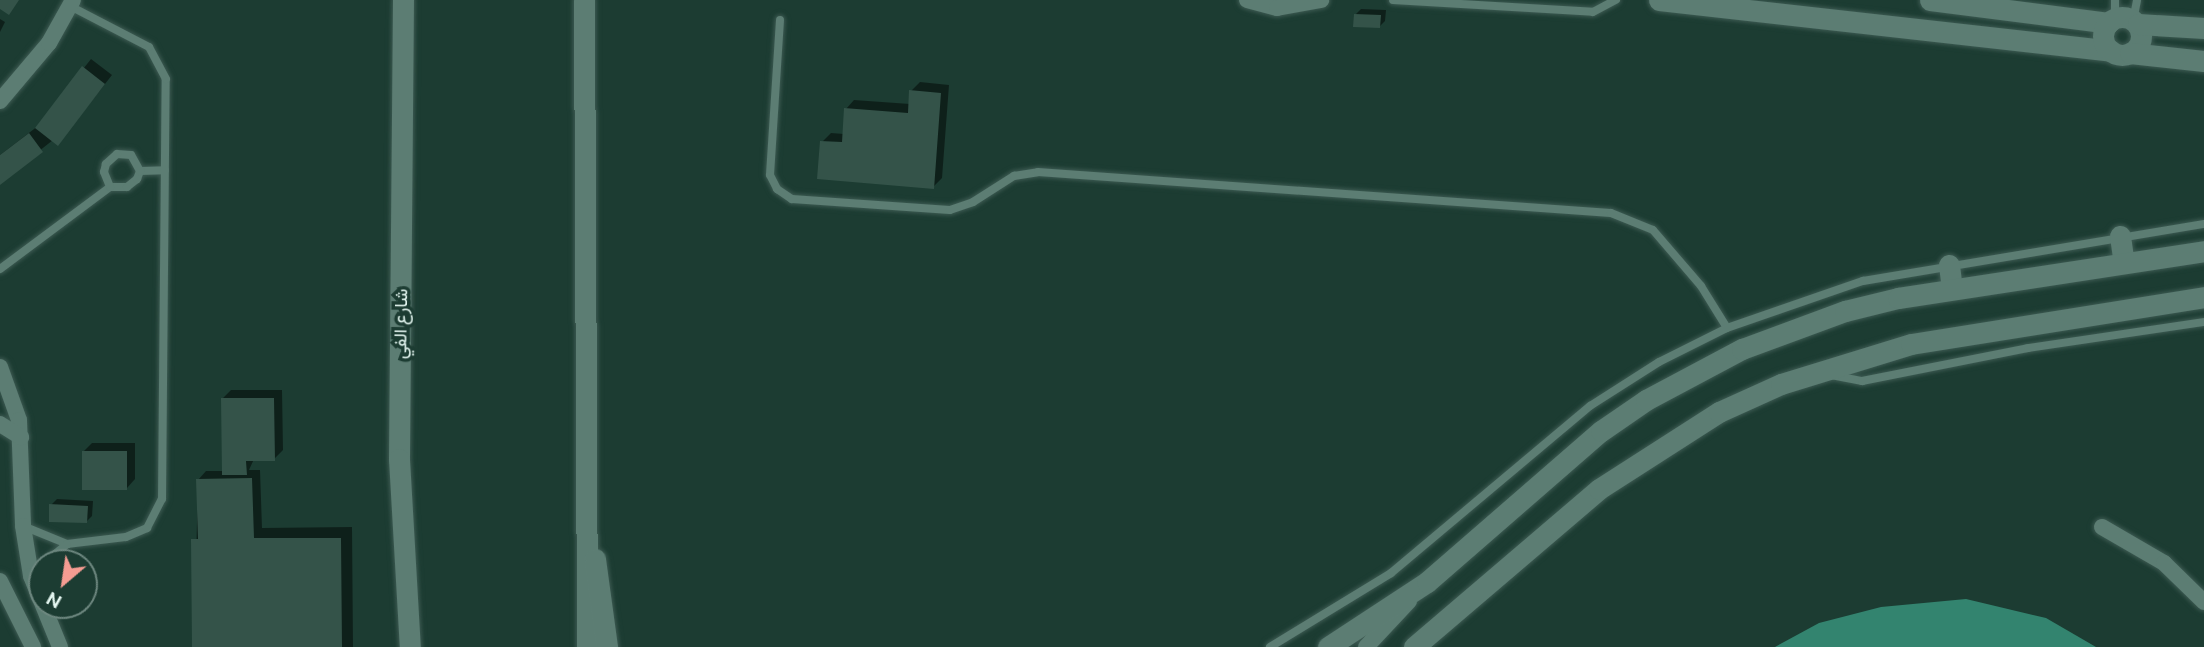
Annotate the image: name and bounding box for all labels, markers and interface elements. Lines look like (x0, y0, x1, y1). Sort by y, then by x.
street label: شارع الفي (389, 289, 411, 359)
north arrow (28, 549, 98, 619)
text: N (42, 588, 65, 614)

